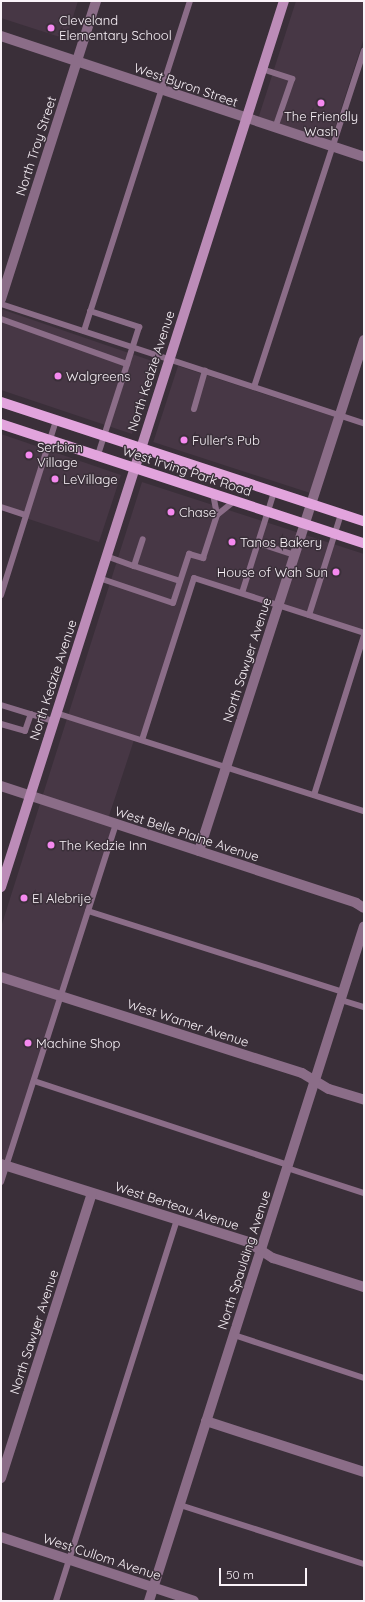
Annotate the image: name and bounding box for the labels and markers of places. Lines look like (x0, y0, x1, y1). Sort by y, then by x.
place label: Cleveland Elementary School (59, 13, 172, 44)
marker: Cleveland Elementary School (46, 23, 56, 33)
marker: The Friendly Wash (316, 98, 326, 108)
place label: The Friendly Wash (284, 109, 358, 140)
place label: Walgreens (66, 368, 130, 384)
marker: Walgreens (53, 371, 63, 381)
place label: Fuller's Pub (192, 432, 260, 448)
marker: Fuller's Pub (179, 435, 189, 445)
place label: Serbian Village (37, 440, 83, 471)
marker: Serbian Village (24, 450, 34, 460)
place label: LeVillage (63, 471, 117, 487)
marker: LeVillage (50, 474, 60, 484)
place label: Chase (179, 504, 216, 520)
marker: Chase (166, 507, 176, 517)
place label: Tanos Bakery (240, 534, 322, 550)
marker: Tanos Bakery (227, 537, 237, 547)
place label: House of Wah Sun (217, 564, 328, 580)
marker: House of Wah Sun (331, 567, 341, 577)
place label: The Kedzie Inn (59, 837, 147, 853)
marker: The Kedzie Inn (46, 840, 56, 850)
place label: El Alebrije (32, 890, 91, 906)
marker: El Alebrije (19, 893, 29, 903)
place label: Machine Shop (36, 1035, 120, 1051)
marker: Machine Shop (23, 1038, 33, 1048)

